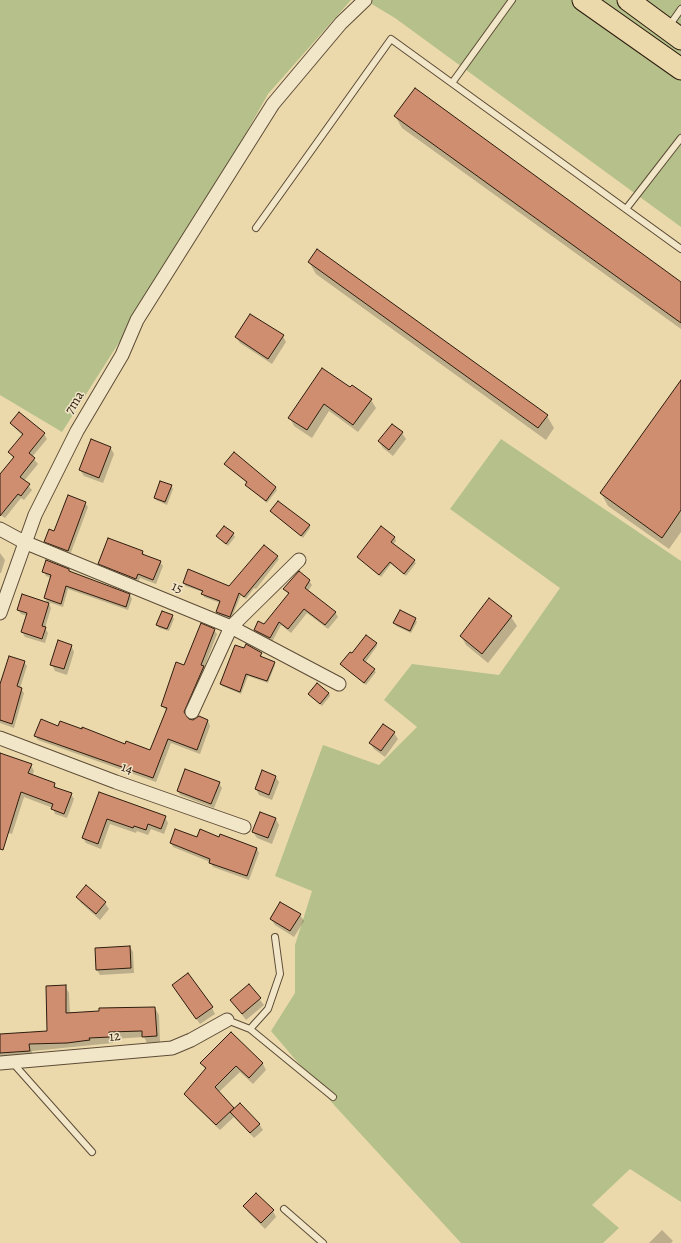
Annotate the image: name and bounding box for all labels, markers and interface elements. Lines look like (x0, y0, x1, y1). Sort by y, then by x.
street label: 7ma (62, 388, 88, 418)
street label: 15 (169, 578, 185, 598)
street label: 14 (119, 759, 135, 779)
street label: 12 (109, 1028, 121, 1046)

